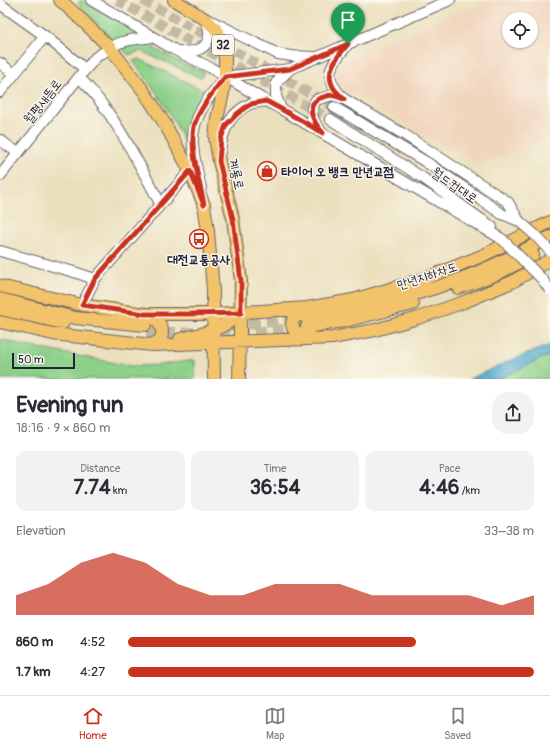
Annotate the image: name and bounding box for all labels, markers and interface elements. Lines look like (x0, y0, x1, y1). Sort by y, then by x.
pin (331, 3, 365, 44)
icon: arrive (337, 9, 359, 31)
map controls (502, 12, 538, 48)
button: locate (502, 12, 538, 48)
road number: 32 (212, 35, 234, 55)
street label: 월평새뜸로 (20, 76, 65, 127)
street label: 계룡로 (225, 157, 247, 191)
shop icon: 타이어 오 뱅크 만년교점 (256, 160, 278, 182)
place label: 타이어 오 뱅크 만년교점 (281, 164, 395, 180)
street label: 월드컵대로 (428, 164, 480, 207)
bus stop icon: 대전교통공사 (188, 228, 210, 250)
place label: 대전교통공사 (167, 252, 231, 268)
street label: 만년지하차도 (395, 259, 460, 293)
scale bar (12, 351, 75, 370)
text: 50 m (18, 353, 44, 366)
text: Evening run (16, 391, 124, 419)
button: share (492, 392, 534, 434)
text: 18:16 · 9 × 860 m (16, 420, 110, 436)
text: Distance (80, 462, 120, 475)
text: Time (263, 462, 286, 475)
text: Pace (439, 462, 461, 475)
text: 7.74 (73, 475, 111, 500)
text: 36:54 (250, 475, 300, 500)
text: 4:46 (419, 475, 459, 500)
text: km (111, 484, 127, 497)
text: /km (459, 484, 480, 497)
text: Elevation (16, 523, 66, 539)
text: 33–38 m (484, 523, 534, 539)
text: 860 m (16, 634, 53, 650)
text: 4:52 (80, 634, 105, 650)
text: 1.7 km (16, 664, 51, 680)
text: 4:27 (80, 664, 105, 680)
tab: Home (79, 705, 107, 742)
tab: Map (264, 705, 286, 742)
tab: Saved (444, 705, 471, 742)

